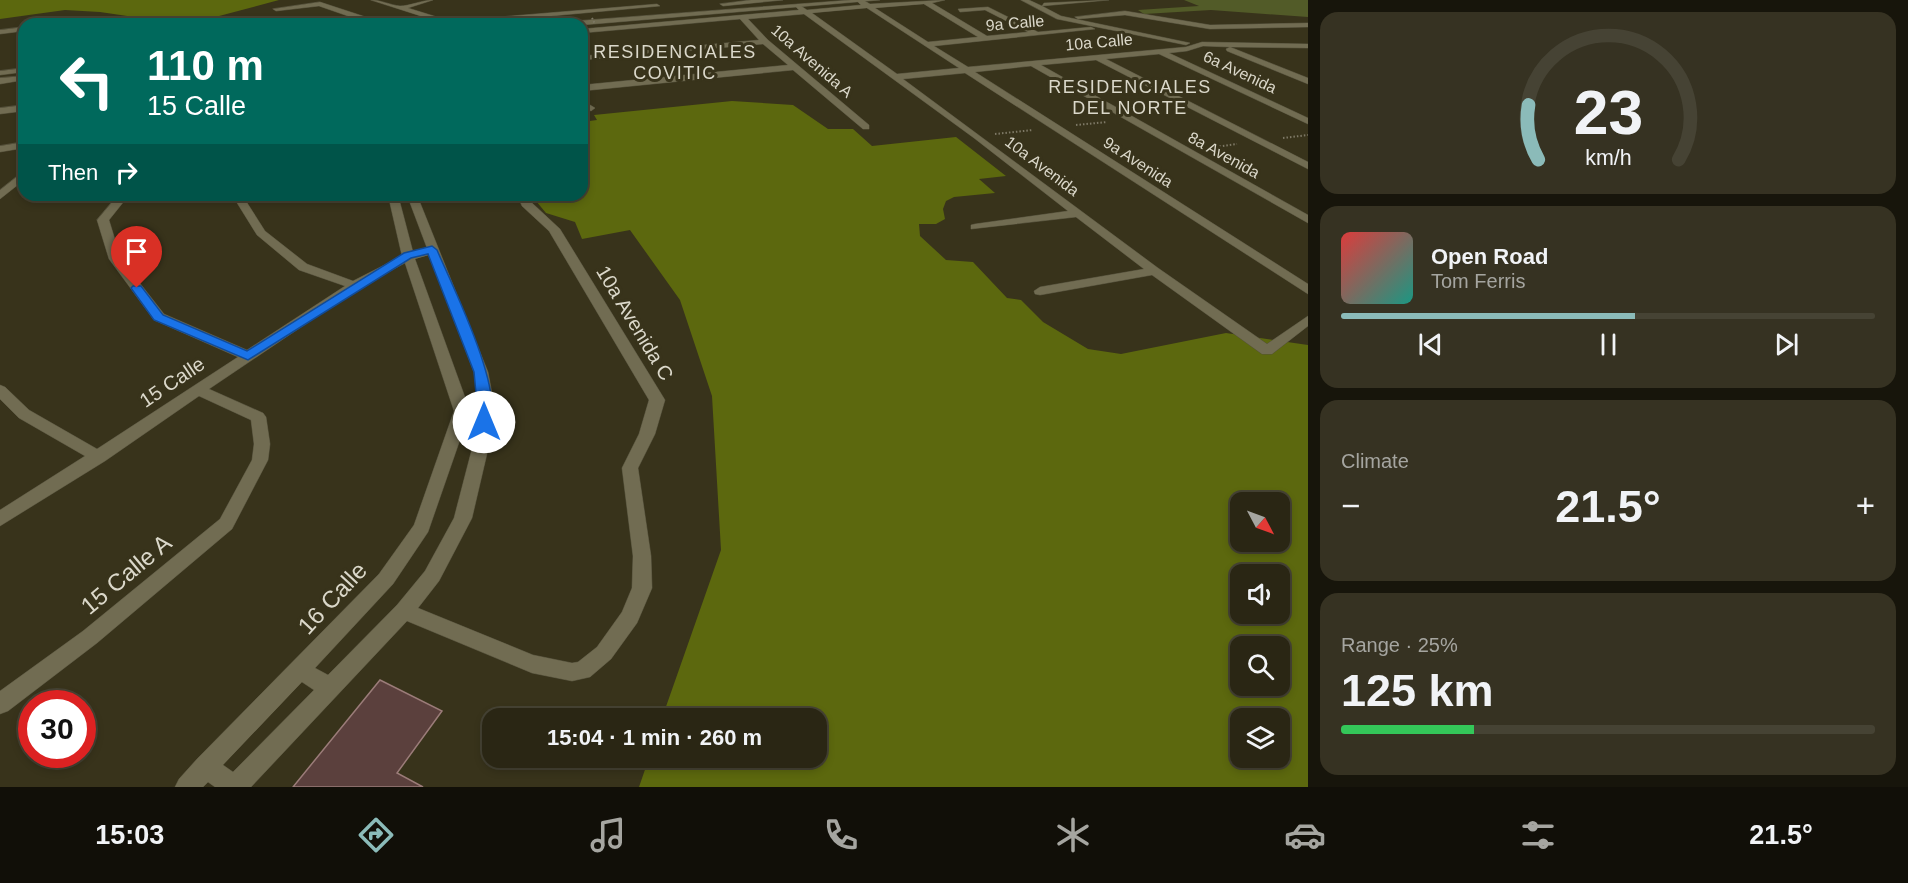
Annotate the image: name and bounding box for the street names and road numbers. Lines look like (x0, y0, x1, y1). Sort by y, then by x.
street label: 9a Calle (985, 12, 1045, 34)
street label: 10a Avenida A (768, 21, 856, 101)
street label: 10a Calle (1065, 31, 1134, 53)
street label: 6a Avenida (1201, 48, 1279, 96)
street label: 8a Avenida (1185, 128, 1263, 182)
street label: 10a Avenida (1002, 133, 1082, 199)
street label: 9a Avenida (1100, 133, 1176, 191)
street label: 10a Avenida C (592, 262, 678, 384)
street label: 15 Calle (135, 352, 209, 412)
street label: 15 Calle A (75, 528, 177, 620)
street label: 16 Calle (292, 557, 372, 639)

